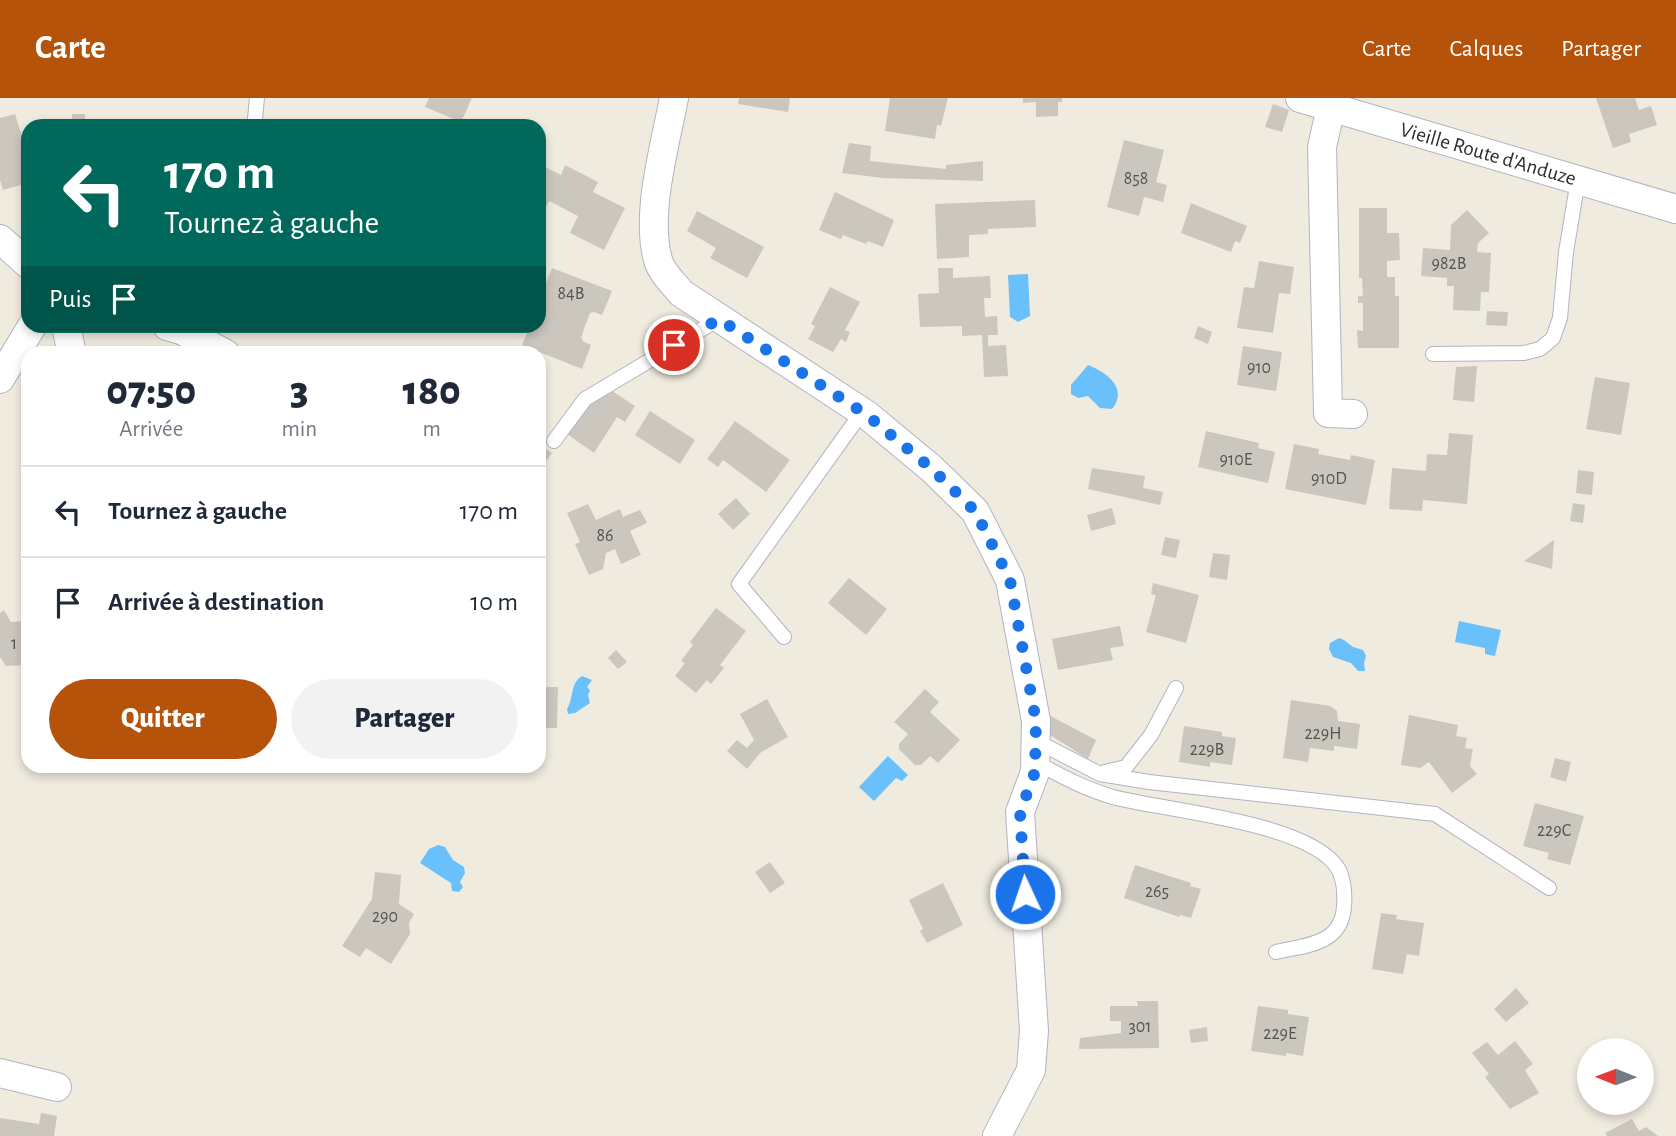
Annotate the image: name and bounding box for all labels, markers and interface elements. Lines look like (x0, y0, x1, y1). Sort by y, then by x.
text: Carte (35, 32, 106, 65)
text: Carte (1362, 37, 1411, 61)
text: Calques (1449, 37, 1523, 61)
text: Partager (1561, 37, 1641, 61)
street label: Vieille Route d'Anduze (1398, 119, 1578, 189)
icon: left (49, 147, 140, 238)
text: 170 m (164, 149, 275, 198)
house number: 858 (1124, 170, 1148, 188)
text: Tournez à gauche (164, 207, 379, 239)
house number: 982B (1432, 255, 1466, 273)
icon: arrive (105, 280, 143, 318)
house number: 84B (558, 285, 584, 303)
text: Puis (49, 286, 91, 312)
pin (644, 315, 704, 375)
icon: arrive (655, 326, 693, 364)
house number: 910 (1247, 359, 1271, 377)
text: 07:50 (106, 370, 196, 412)
text: 3 (290, 370, 309, 412)
text: 180 (402, 370, 461, 412)
text: Arrivée (119, 418, 183, 441)
text: min (281, 418, 317, 441)
text: m (422, 418, 441, 441)
house number: 910E (1220, 451, 1253, 469)
house number: 910D (1311, 470, 1347, 488)
icon: left (49, 493, 87, 531)
text: Tournez à gauche (108, 498, 287, 524)
text: 170 m (459, 498, 518, 524)
house number: 86 (597, 527, 614, 545)
icon: arrive (49, 584, 87, 622)
text: Arrivée à destination (108, 589, 324, 615)
text: 10 m (470, 589, 518, 615)
house number: 1 (11, 635, 17, 653)
button: Quitter (49, 679, 277, 759)
button: Partager (291, 679, 518, 759)
house number: 229H (1304, 725, 1342, 743)
house number: 229B (1190, 741, 1224, 759)
house number: 229C (1537, 822, 1571, 840)
position arrow (988, 857, 1062, 931)
house number: 265 (1145, 883, 1169, 901)
house number: 290 (372, 908, 398, 926)
house number: 301 (1128, 1018, 1152, 1036)
house number: 229E (1263, 1025, 1297, 1043)
north arrow (1577, 1038, 1654, 1115)
map controls (1577, 1038, 1654, 1115)

